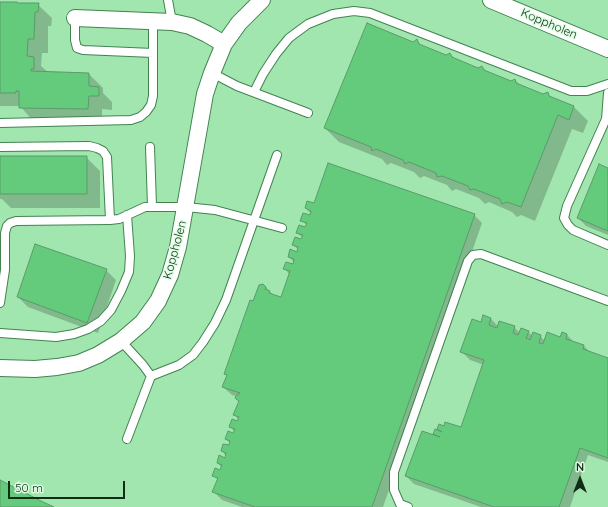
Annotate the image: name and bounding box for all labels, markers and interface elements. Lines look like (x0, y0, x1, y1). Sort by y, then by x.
street label: Koppholen (519, 6, 579, 42)
street label: Koppholen (160, 219, 190, 281)
north arrow (560, 459, 600, 499)
text: N (576, 460, 584, 474)
scale bar (10, 473, 127, 499)
text: 50 m (15, 480, 43, 495)

